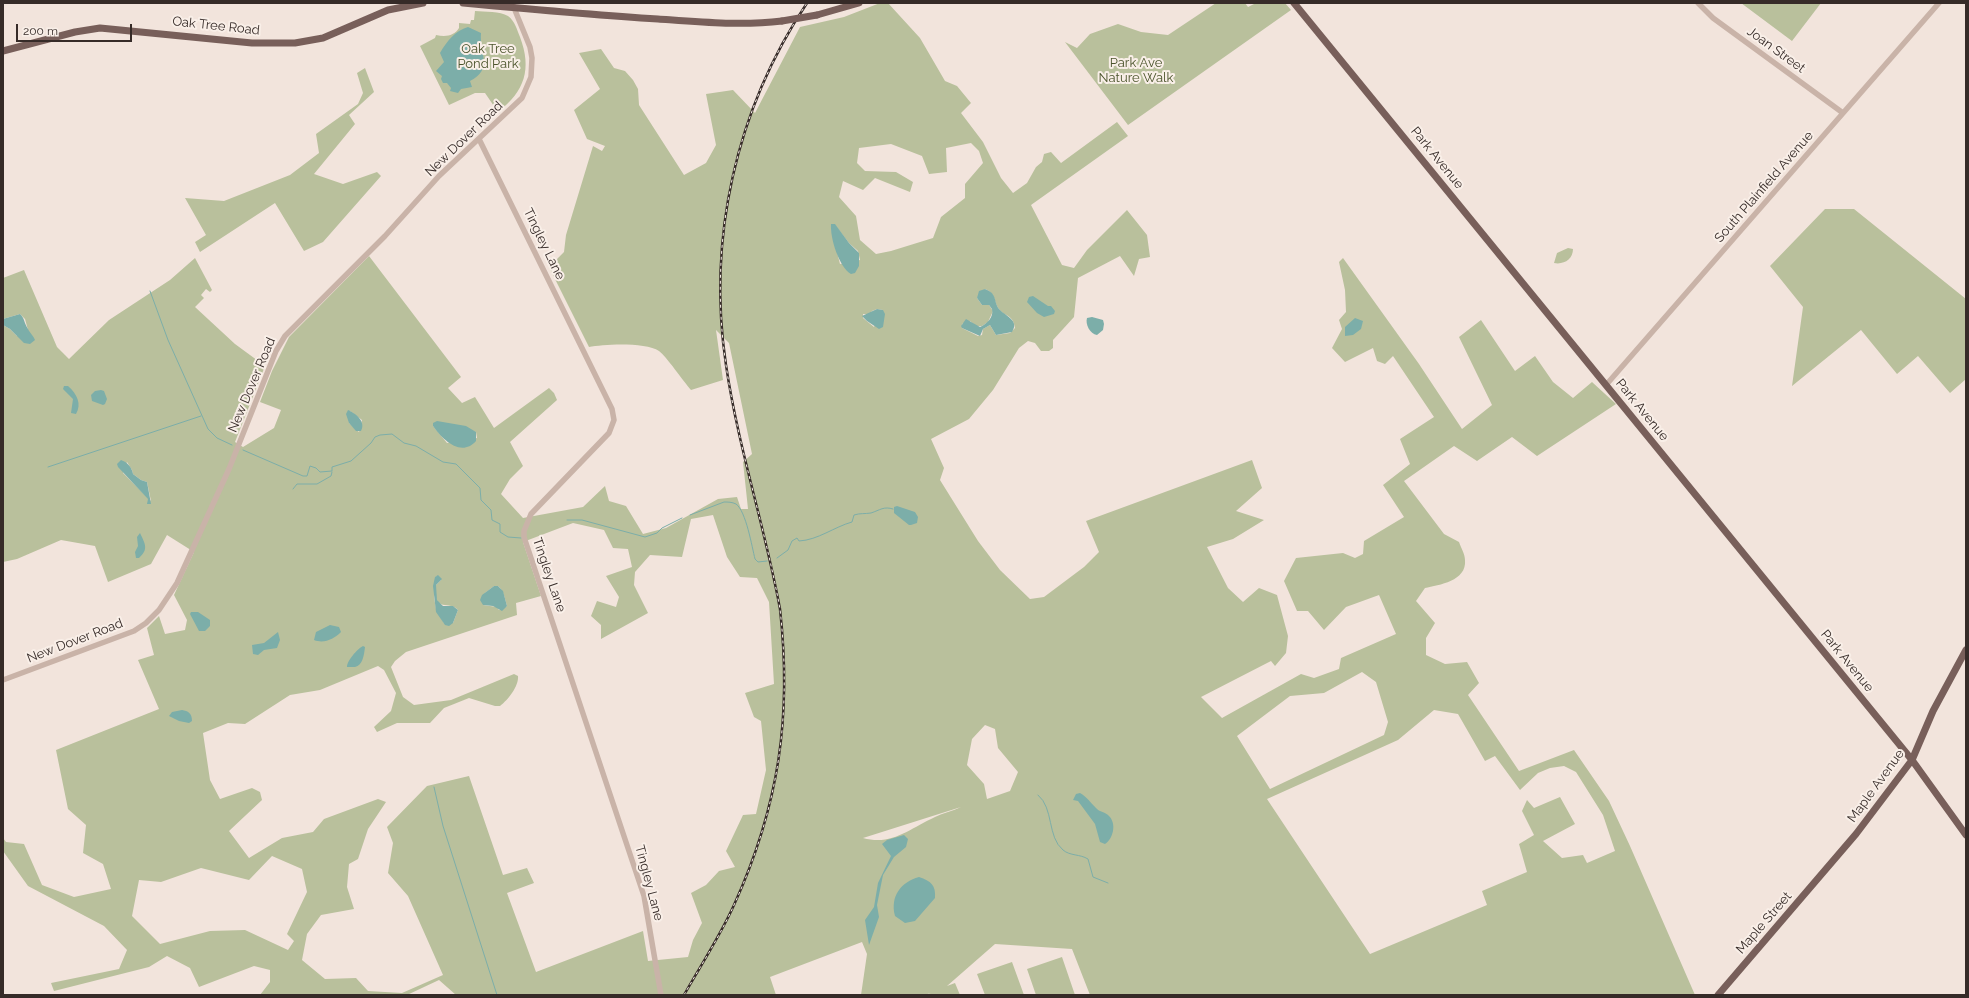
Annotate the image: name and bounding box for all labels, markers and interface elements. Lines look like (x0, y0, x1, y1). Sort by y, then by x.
street label: Oak Tree Road (171, 14, 261, 38)
scale bar (18, 16, 134, 42)
text: 200 m (23, 24, 58, 38)
street label: Joan Street (1744, 24, 1808, 76)
park label: Oak Tree Pond Park (457, 41, 519, 72)
park label: Park Ave Nature Walk (1099, 55, 1173, 86)
street label: New Dover Road (422, 98, 506, 180)
street label: Park Avenue (1407, 124, 1467, 192)
street label: South Plainfield Avenue (1711, 128, 1817, 246)
street label: Tingley Lane (520, 206, 568, 282)
street label: New Dover Road (225, 335, 279, 435)
street label: Park Avenue (1612, 376, 1672, 444)
street label: Tingley Lane (529, 536, 569, 614)
street label: New Dover Road (25, 616, 125, 666)
street label: Park Avenue (1817, 627, 1877, 695)
street label: Maple Avenue (1844, 746, 1908, 826)
street label: Tingley Lane (631, 844, 667, 922)
street label: Maple Street (1733, 889, 1795, 957)

